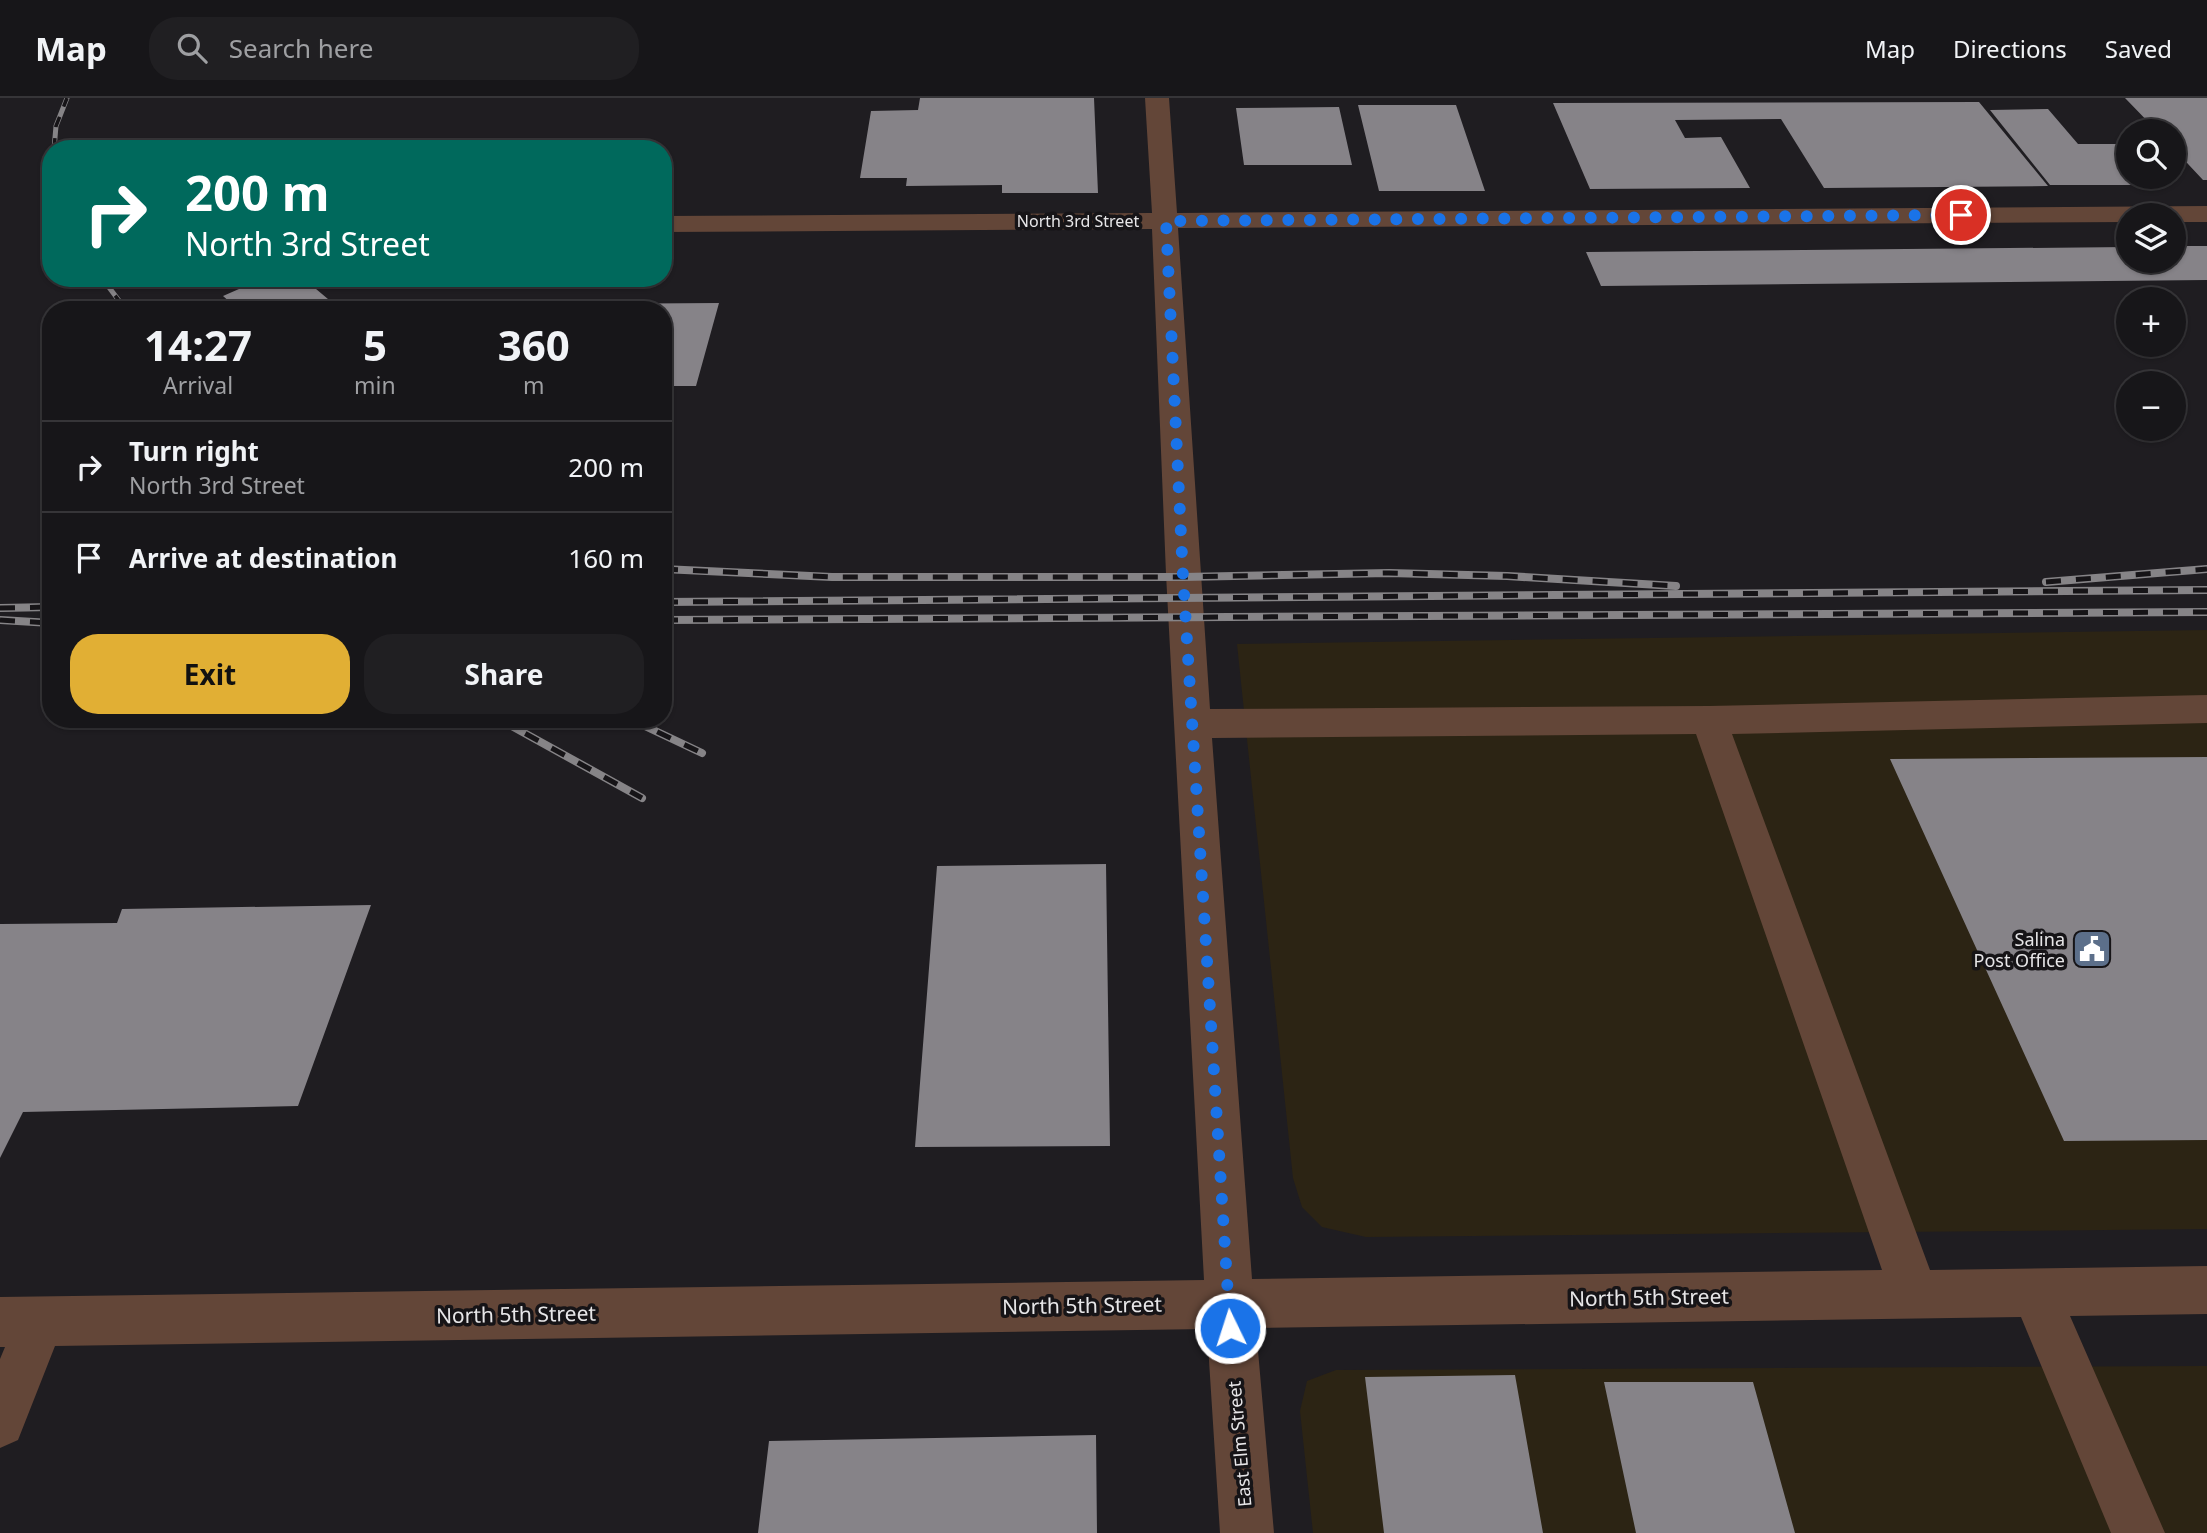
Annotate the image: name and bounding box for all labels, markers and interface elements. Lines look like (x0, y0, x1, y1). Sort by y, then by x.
search box (149, 17, 639, 80)
text: Map (35, 26, 107, 71)
icon: search (173, 29, 211, 67)
text: Search here (229, 30, 373, 66)
text: Map (1865, 32, 1915, 65)
text: Directions (1953, 32, 2067, 65)
text: Saved (2105, 32, 2172, 65)
map controls (2116, 119, 2186, 441)
button: search (2116, 119, 2186, 189)
text: 200 m (185, 159, 330, 225)
icon: right (70, 168, 161, 259)
pin (1931, 185, 1991, 245)
icon: arrive (1942, 196, 1980, 234)
button: layers (2116, 203, 2186, 273)
street label: North 3rd Street (1017, 210, 1139, 232)
text: North 3rd Street (185, 222, 430, 265)
button: + (2116, 287, 2186, 357)
text: 14:27 (144, 316, 252, 373)
text: 5 (363, 316, 387, 373)
text: 360 (498, 316, 570, 373)
text: Arrival (163, 369, 233, 401)
text: min (354, 369, 396, 401)
text: m (523, 369, 545, 401)
button: − (2116, 371, 2186, 441)
text: Turn right (129, 433, 259, 469)
icon: right (70, 448, 108, 486)
text: 200 m (568, 449, 644, 485)
text: North 3rd Street (129, 469, 305, 501)
icon: arrive (70, 539, 108, 577)
text: Arrive at destination (129, 540, 398, 576)
text: 160 m (568, 540, 644, 576)
button: Exit (70, 634, 350, 714)
button: Share (364, 634, 644, 714)
place label: Salina Post Office (1974, 927, 2065, 972)
public building icon: Salina Post Office (2071, 928, 2113, 970)
street label: North 5th Street (1569, 1282, 1730, 1312)
street label: North 5th Street (1002, 1290, 1163, 1320)
position arrow (1193, 1291, 1267, 1365)
street label: North 5th Street (436, 1299, 597, 1329)
street label: East Elm Street (1221, 1380, 1256, 1508)

